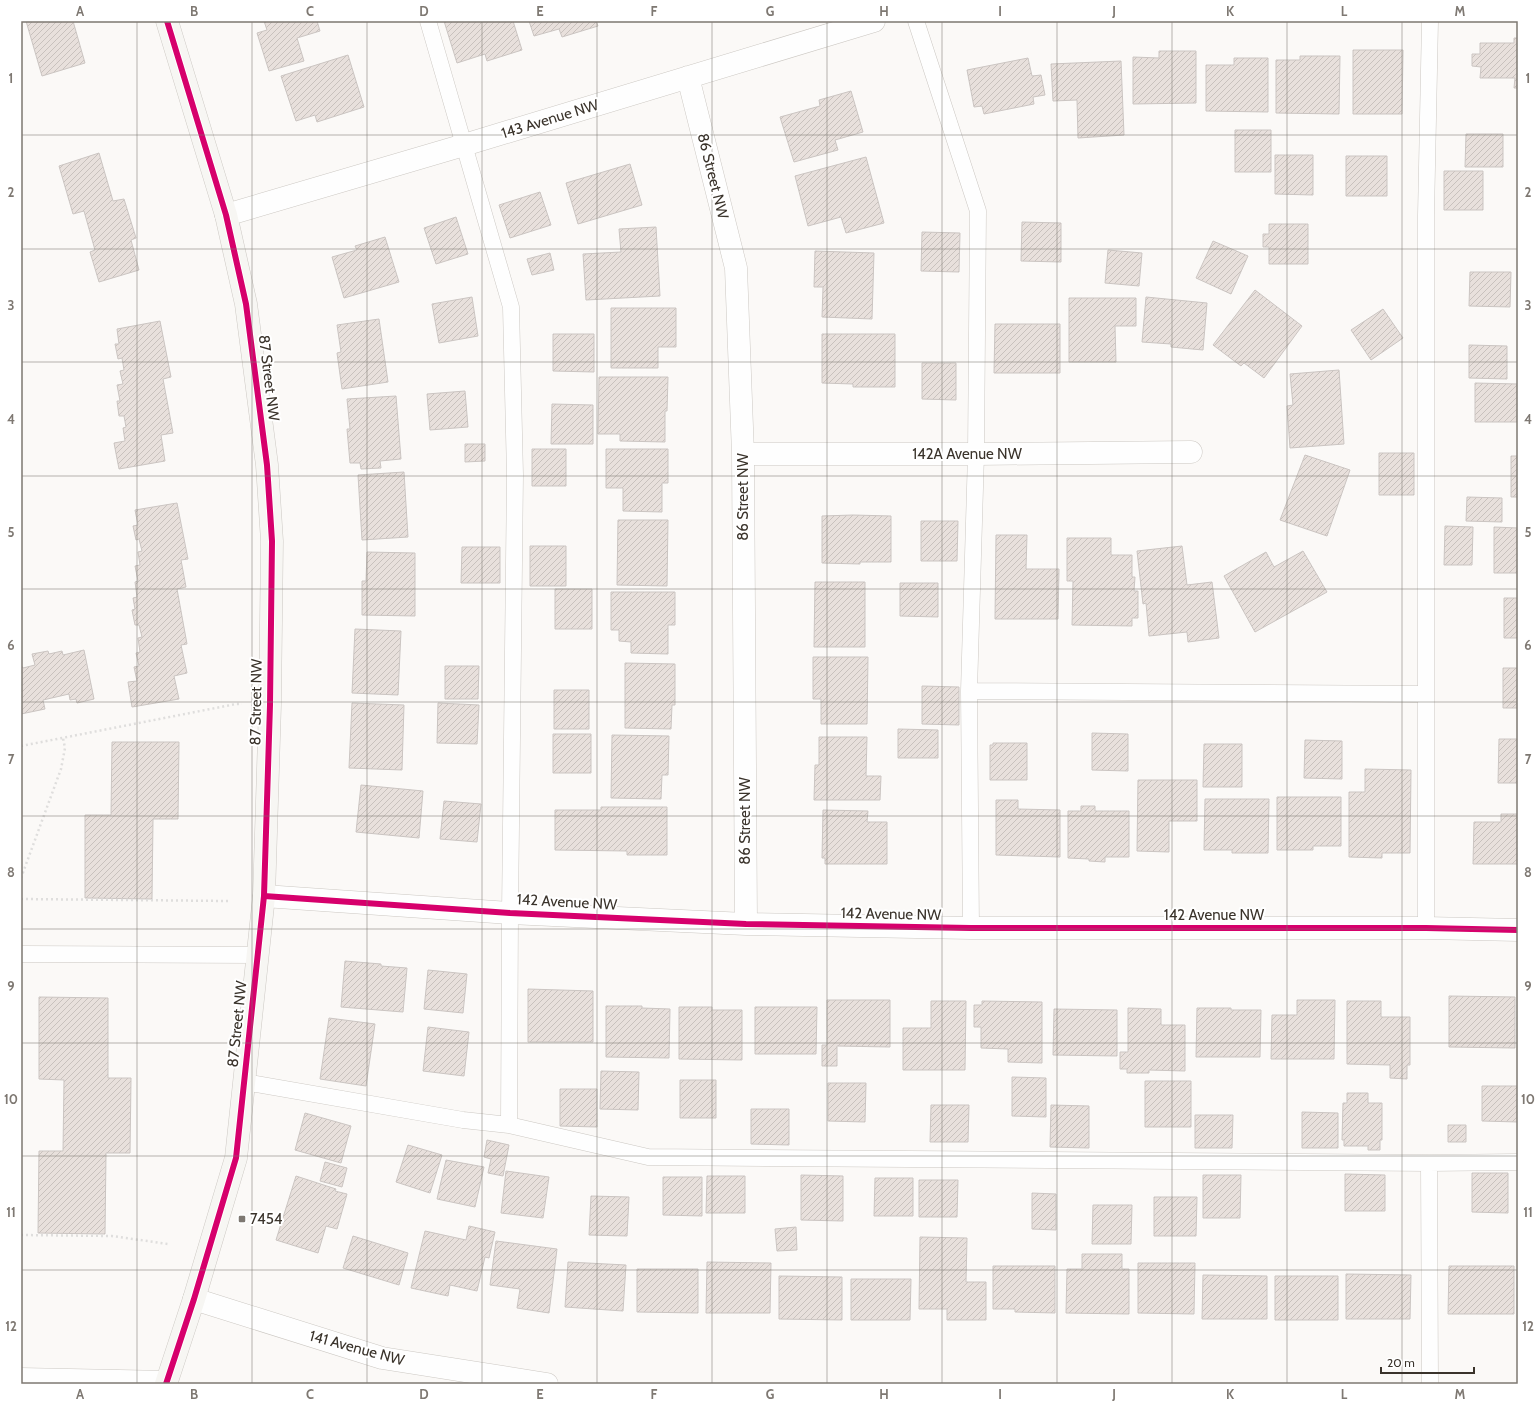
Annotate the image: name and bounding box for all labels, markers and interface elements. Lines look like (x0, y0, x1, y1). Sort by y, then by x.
text: A (76, 3, 85, 19)
text: B (190, 3, 198, 19)
text: C (306, 3, 314, 19)
text: D (419, 3, 429, 19)
text: E (536, 3, 544, 19)
text: F (651, 3, 658, 19)
text: G (766, 3, 775, 19)
text: H (879, 3, 889, 19)
text: I (998, 3, 1002, 19)
text: J (1111, 3, 1116, 19)
text: K (1226, 3, 1235, 19)
text: L (1341, 3, 1348, 19)
text: M (1455, 3, 1466, 19)
text: 1 (9, 70, 13, 86)
text: 1 (1526, 70, 1530, 86)
street label: 143 Avenue NW (499, 95, 602, 142)
street label: 86 Street NW (694, 131, 733, 221)
text: 2 (8, 184, 15, 200)
text: 2 (1525, 184, 1532, 200)
text: 3 (7, 297, 15, 313)
text: 3 (1524, 297, 1532, 313)
street label: 87 Street NW (255, 334, 283, 423)
text: 4 (7, 411, 15, 427)
text: 4 (1524, 411, 1532, 427)
street label: 142A Avenue NW (912, 445, 1023, 463)
street label: 86 Street NW (734, 452, 752, 541)
text: 5 (8, 524, 15, 540)
text: 5 (1525, 524, 1532, 540)
text: 6 (7, 637, 15, 653)
text: 6 (1524, 637, 1532, 653)
street label: 87 Street NW (246, 658, 266, 745)
text: 7 (8, 751, 15, 767)
text: 7 (1525, 751, 1532, 767)
street label: 86 Street NW (736, 776, 754, 865)
text: 8 (7, 864, 15, 880)
text: 8 (1524, 864, 1532, 880)
street label: 142 Avenue NW (516, 890, 618, 914)
street label: 142 Avenue NW (841, 904, 942, 924)
street label: 142 Avenue NW (1164, 906, 1265, 924)
text: 9 (7, 978, 15, 994)
text: 9 (1524, 978, 1532, 994)
street label: 87 Street NW (224, 979, 251, 1068)
text: 10 (4, 1091, 18, 1107)
text: 10 (1521, 1091, 1535, 1107)
text: 11 (6, 1204, 16, 1220)
text: 11 (1523, 1204, 1533, 1220)
place label: 7454 (250, 1210, 283, 1228)
marker: 7454 (237, 1214, 247, 1224)
text: 12 (5, 1318, 17, 1334)
text: 12 (1522, 1318, 1534, 1334)
street label: 141 Avenue NW (308, 1327, 407, 1370)
scale bar (1381, 1349, 1474, 1375)
text: 20 m (1387, 1355, 1415, 1370)
text: A (76, 1386, 85, 1402)
text: B (190, 1386, 198, 1402)
text: C (306, 1386, 314, 1402)
text: D (419, 1386, 429, 1402)
text: E (536, 1386, 544, 1402)
text: F (651, 1386, 658, 1402)
text: G (766, 1386, 775, 1402)
text: H (879, 1386, 889, 1402)
text: I (998, 1386, 1002, 1402)
text: J (1111, 1386, 1116, 1402)
text: K (1226, 1386, 1235, 1402)
text: L (1341, 1386, 1348, 1402)
text: M (1455, 1386, 1466, 1402)

